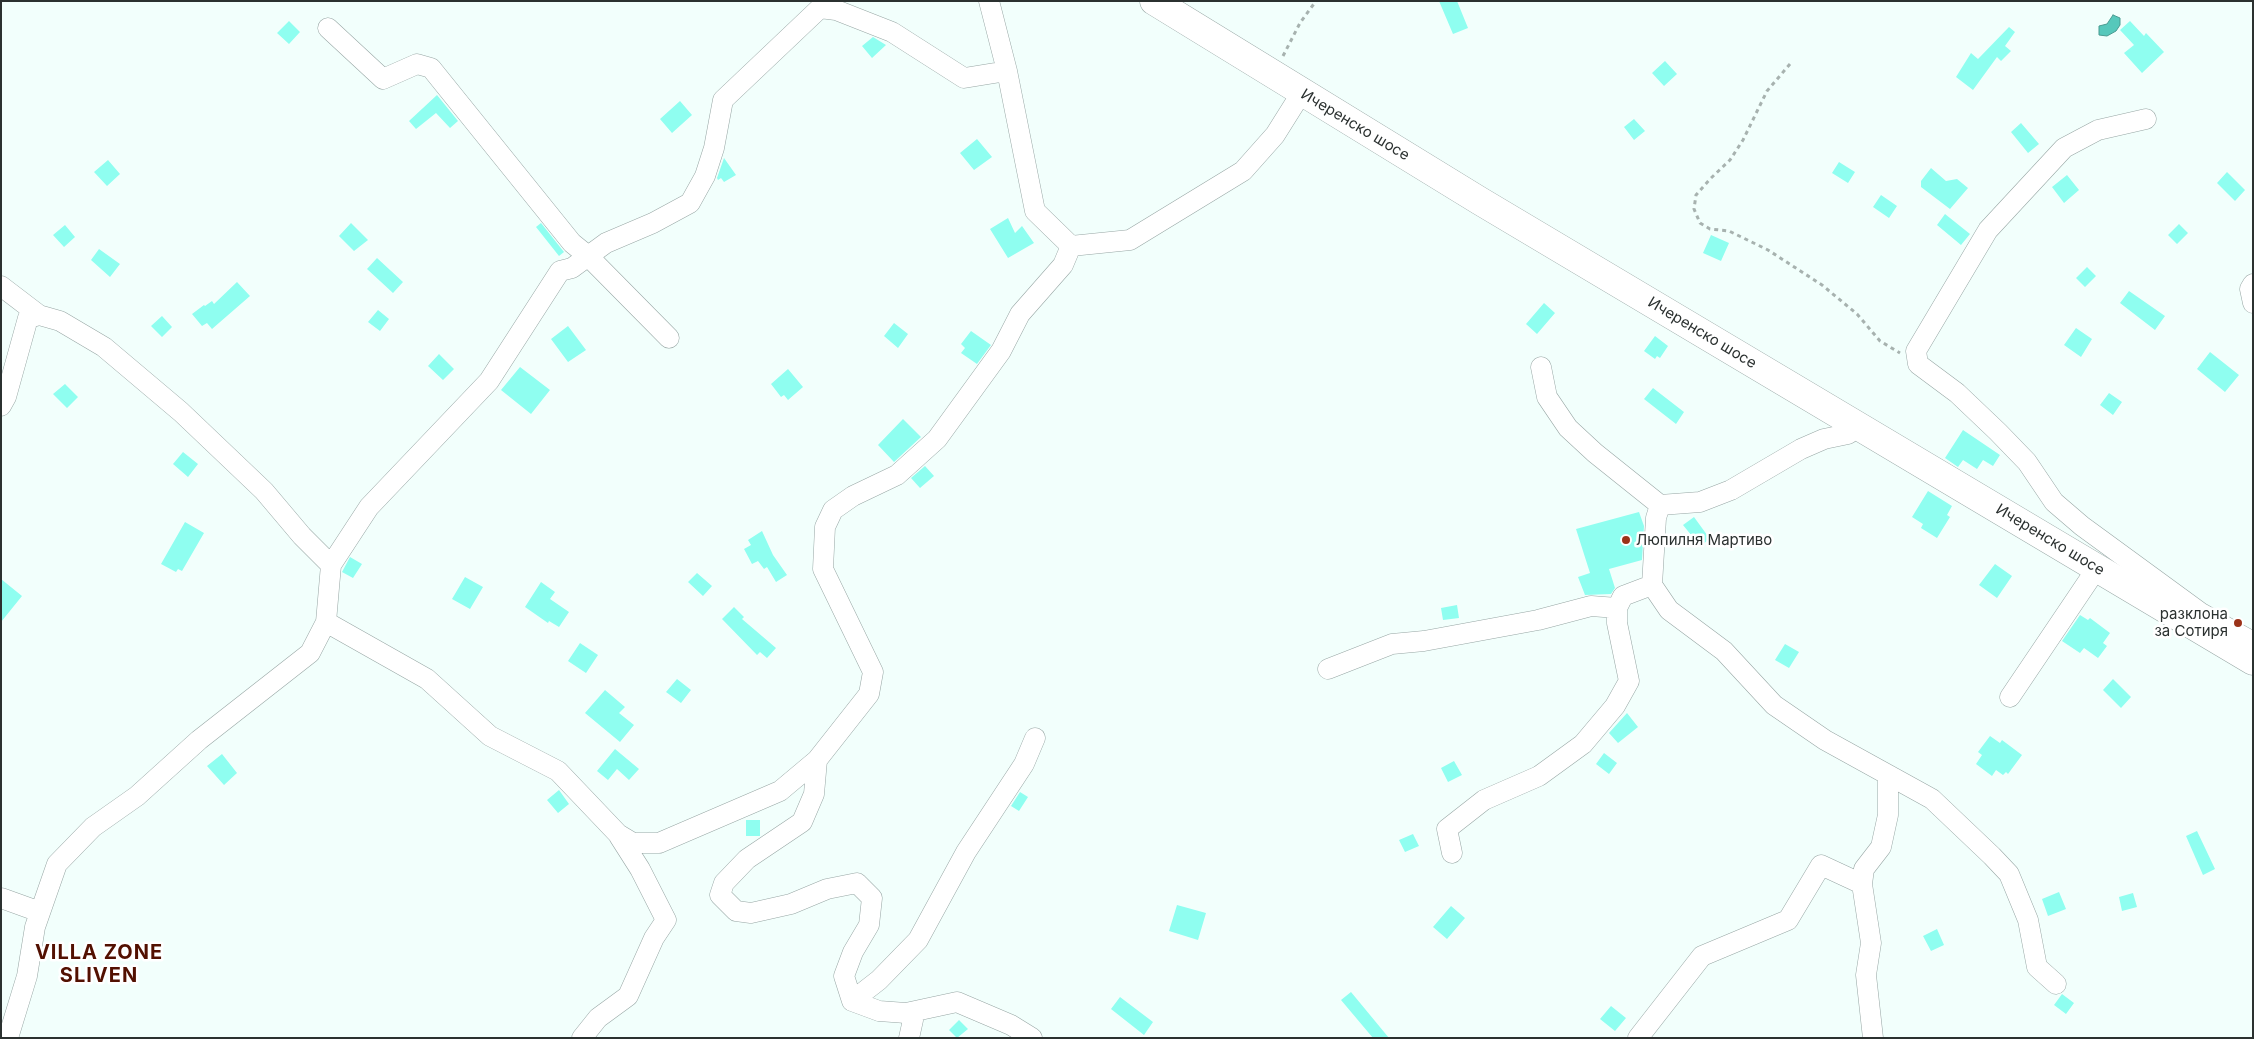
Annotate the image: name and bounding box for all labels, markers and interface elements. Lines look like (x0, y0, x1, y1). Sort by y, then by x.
street label: Ичеренско шосе (1297, 85, 1413, 165)
street label: Ичеренско шосе (1644, 293, 1760, 373)
street label: Ичеренско шосе (1992, 500, 2108, 580)
place label: Люпилня Мартиво (1636, 531, 1772, 549)
marker: Люпилня Мартиво (1620, 534, 1632, 546)
place label: разклона за Сотиря (2154, 605, 2228, 640)
marker: разклона за Сотиря (2232, 617, 2244, 629)
district label: VILLA ZONE SLIVEN (34, 941, 164, 988)

